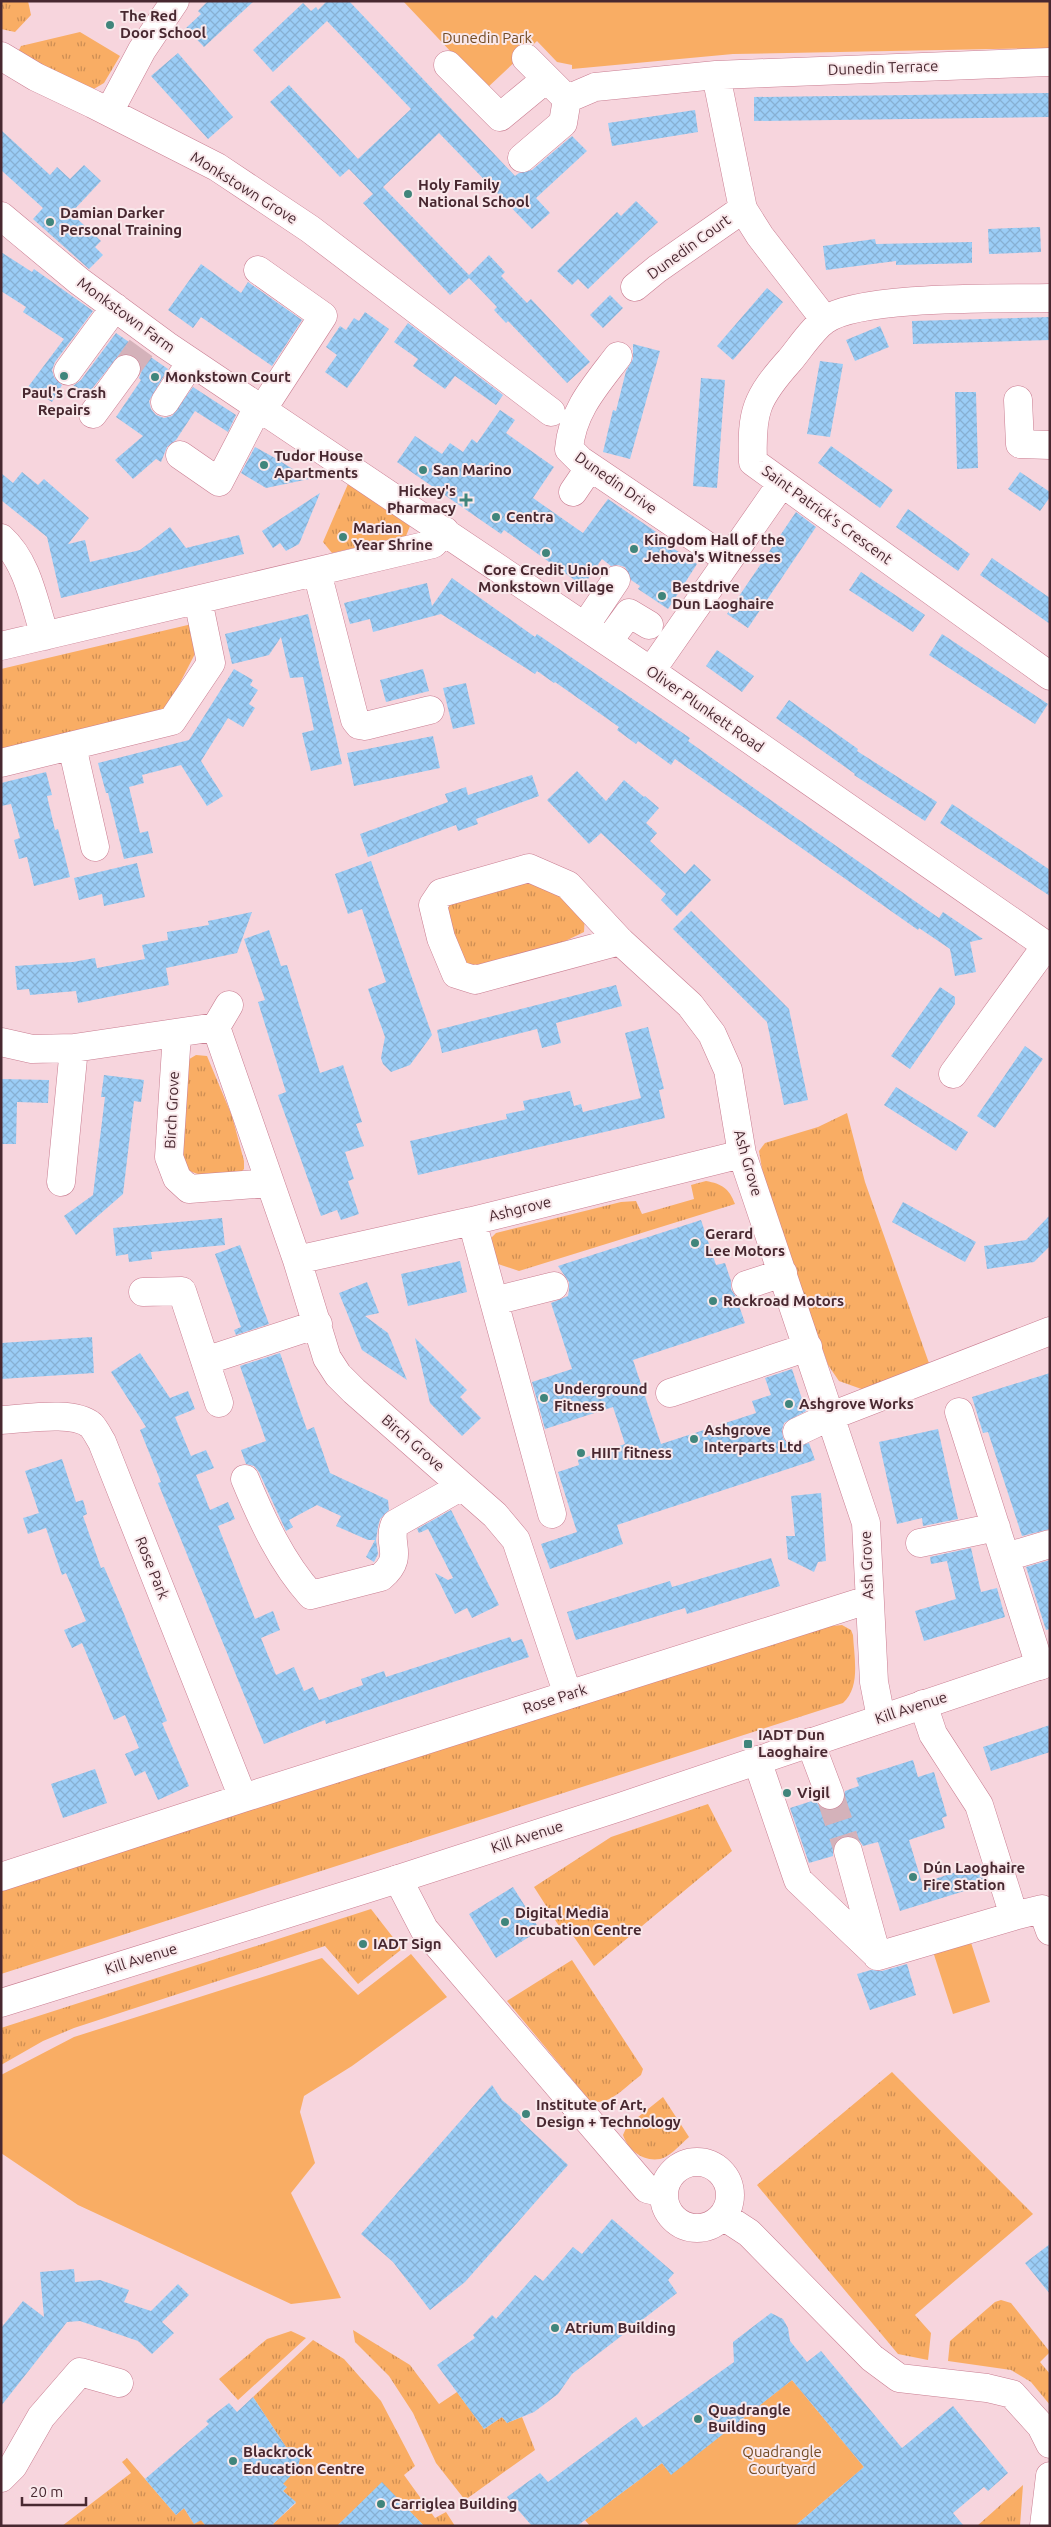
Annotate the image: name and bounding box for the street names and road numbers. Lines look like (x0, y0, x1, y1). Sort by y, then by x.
street label: Dunedin Terrace (827, 57, 939, 78)
street label: Monkstown Grove (188, 148, 301, 227)
street label: Dunedin Court (644, 211, 734, 282)
street label: Monkstown Farm (74, 274, 178, 356)
street label: Dunedin Drive (572, 448, 660, 517)
street label: Saint Patrick's Crescent (759, 462, 896, 567)
street label: Oliver Plunkett Road (643, 662, 767, 756)
street label: Birch Grove (161, 1071, 182, 1149)
street label: Ash Grove (731, 1128, 766, 1198)
street label: Ashgrove (487, 1193, 553, 1224)
street label: Birch Grove (378, 1411, 448, 1475)
street label: Ash Grove (857, 1531, 876, 1599)
street label: Rose Park (132, 1534, 173, 1602)
street label: Rose Park (521, 1680, 589, 1717)
street label: Kill Avenue (873, 1688, 949, 1727)
street label: Kill Avenue (489, 1817, 565, 1856)
street label: Kill Avenue (103, 1939, 179, 1978)

